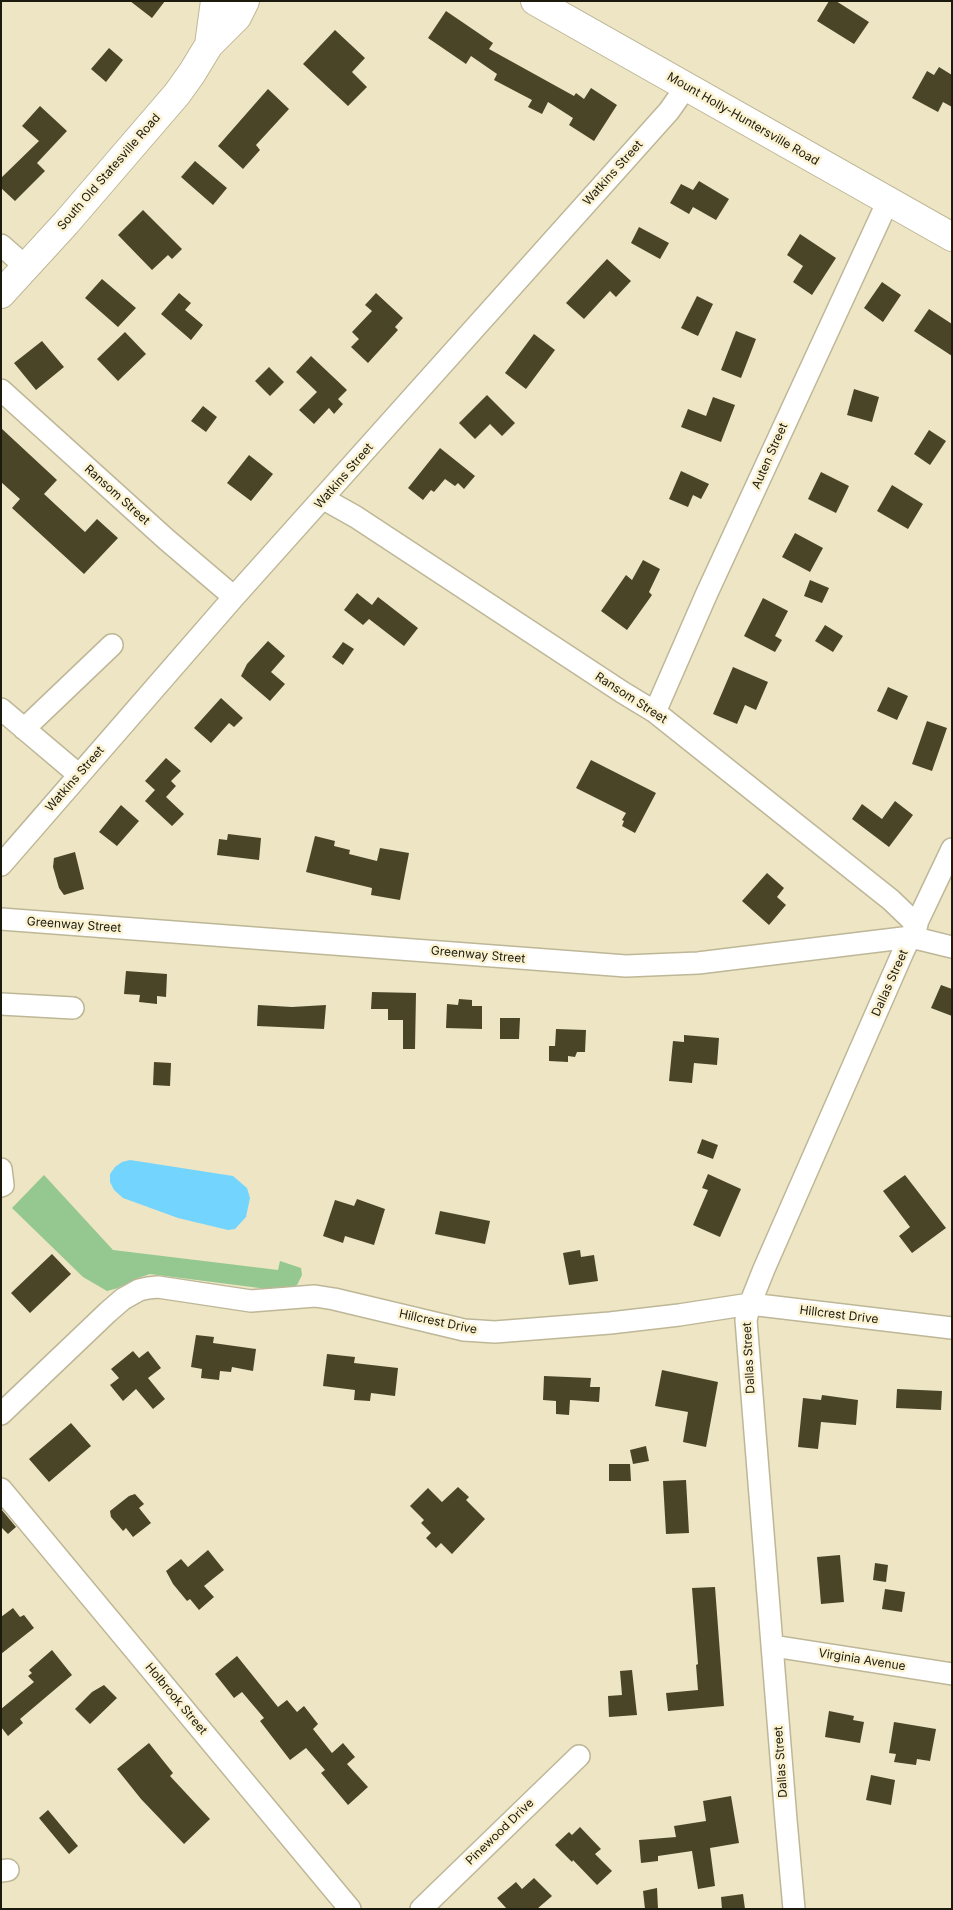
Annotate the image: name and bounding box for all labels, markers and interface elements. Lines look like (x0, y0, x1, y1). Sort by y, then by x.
street label: Mount Holly-Huntersville Road (665, 70, 821, 168)
street label: South Old Statesville Road (55, 111, 163, 233)
street label: Watkins Street (580, 138, 646, 208)
street label: Auten Street (749, 421, 791, 491)
street label: Watkins Street (312, 440, 376, 512)
street label: Ransom Street (81, 462, 153, 528)
street label: Ransom Street (592, 669, 670, 727)
street label: Watkins Street (43, 743, 107, 815)
street label: Greenway Street (26, 915, 122, 935)
street label: Greenway Street (430, 944, 526, 966)
street label: Dallas Street (869, 947, 911, 1019)
street label: Hillcrest Drive (799, 1303, 879, 1327)
street label: Hillcrest Drive (398, 1307, 478, 1337)
street label: Dallas Street (740, 1322, 758, 1394)
street label: Virginia Avenue (817, 1646, 907, 1674)
street label: Holbrook Street (142, 1660, 210, 1738)
street label: Dallas Street (771, 1726, 791, 1798)
street label: Pinewood Drive (463, 1796, 537, 1868)

